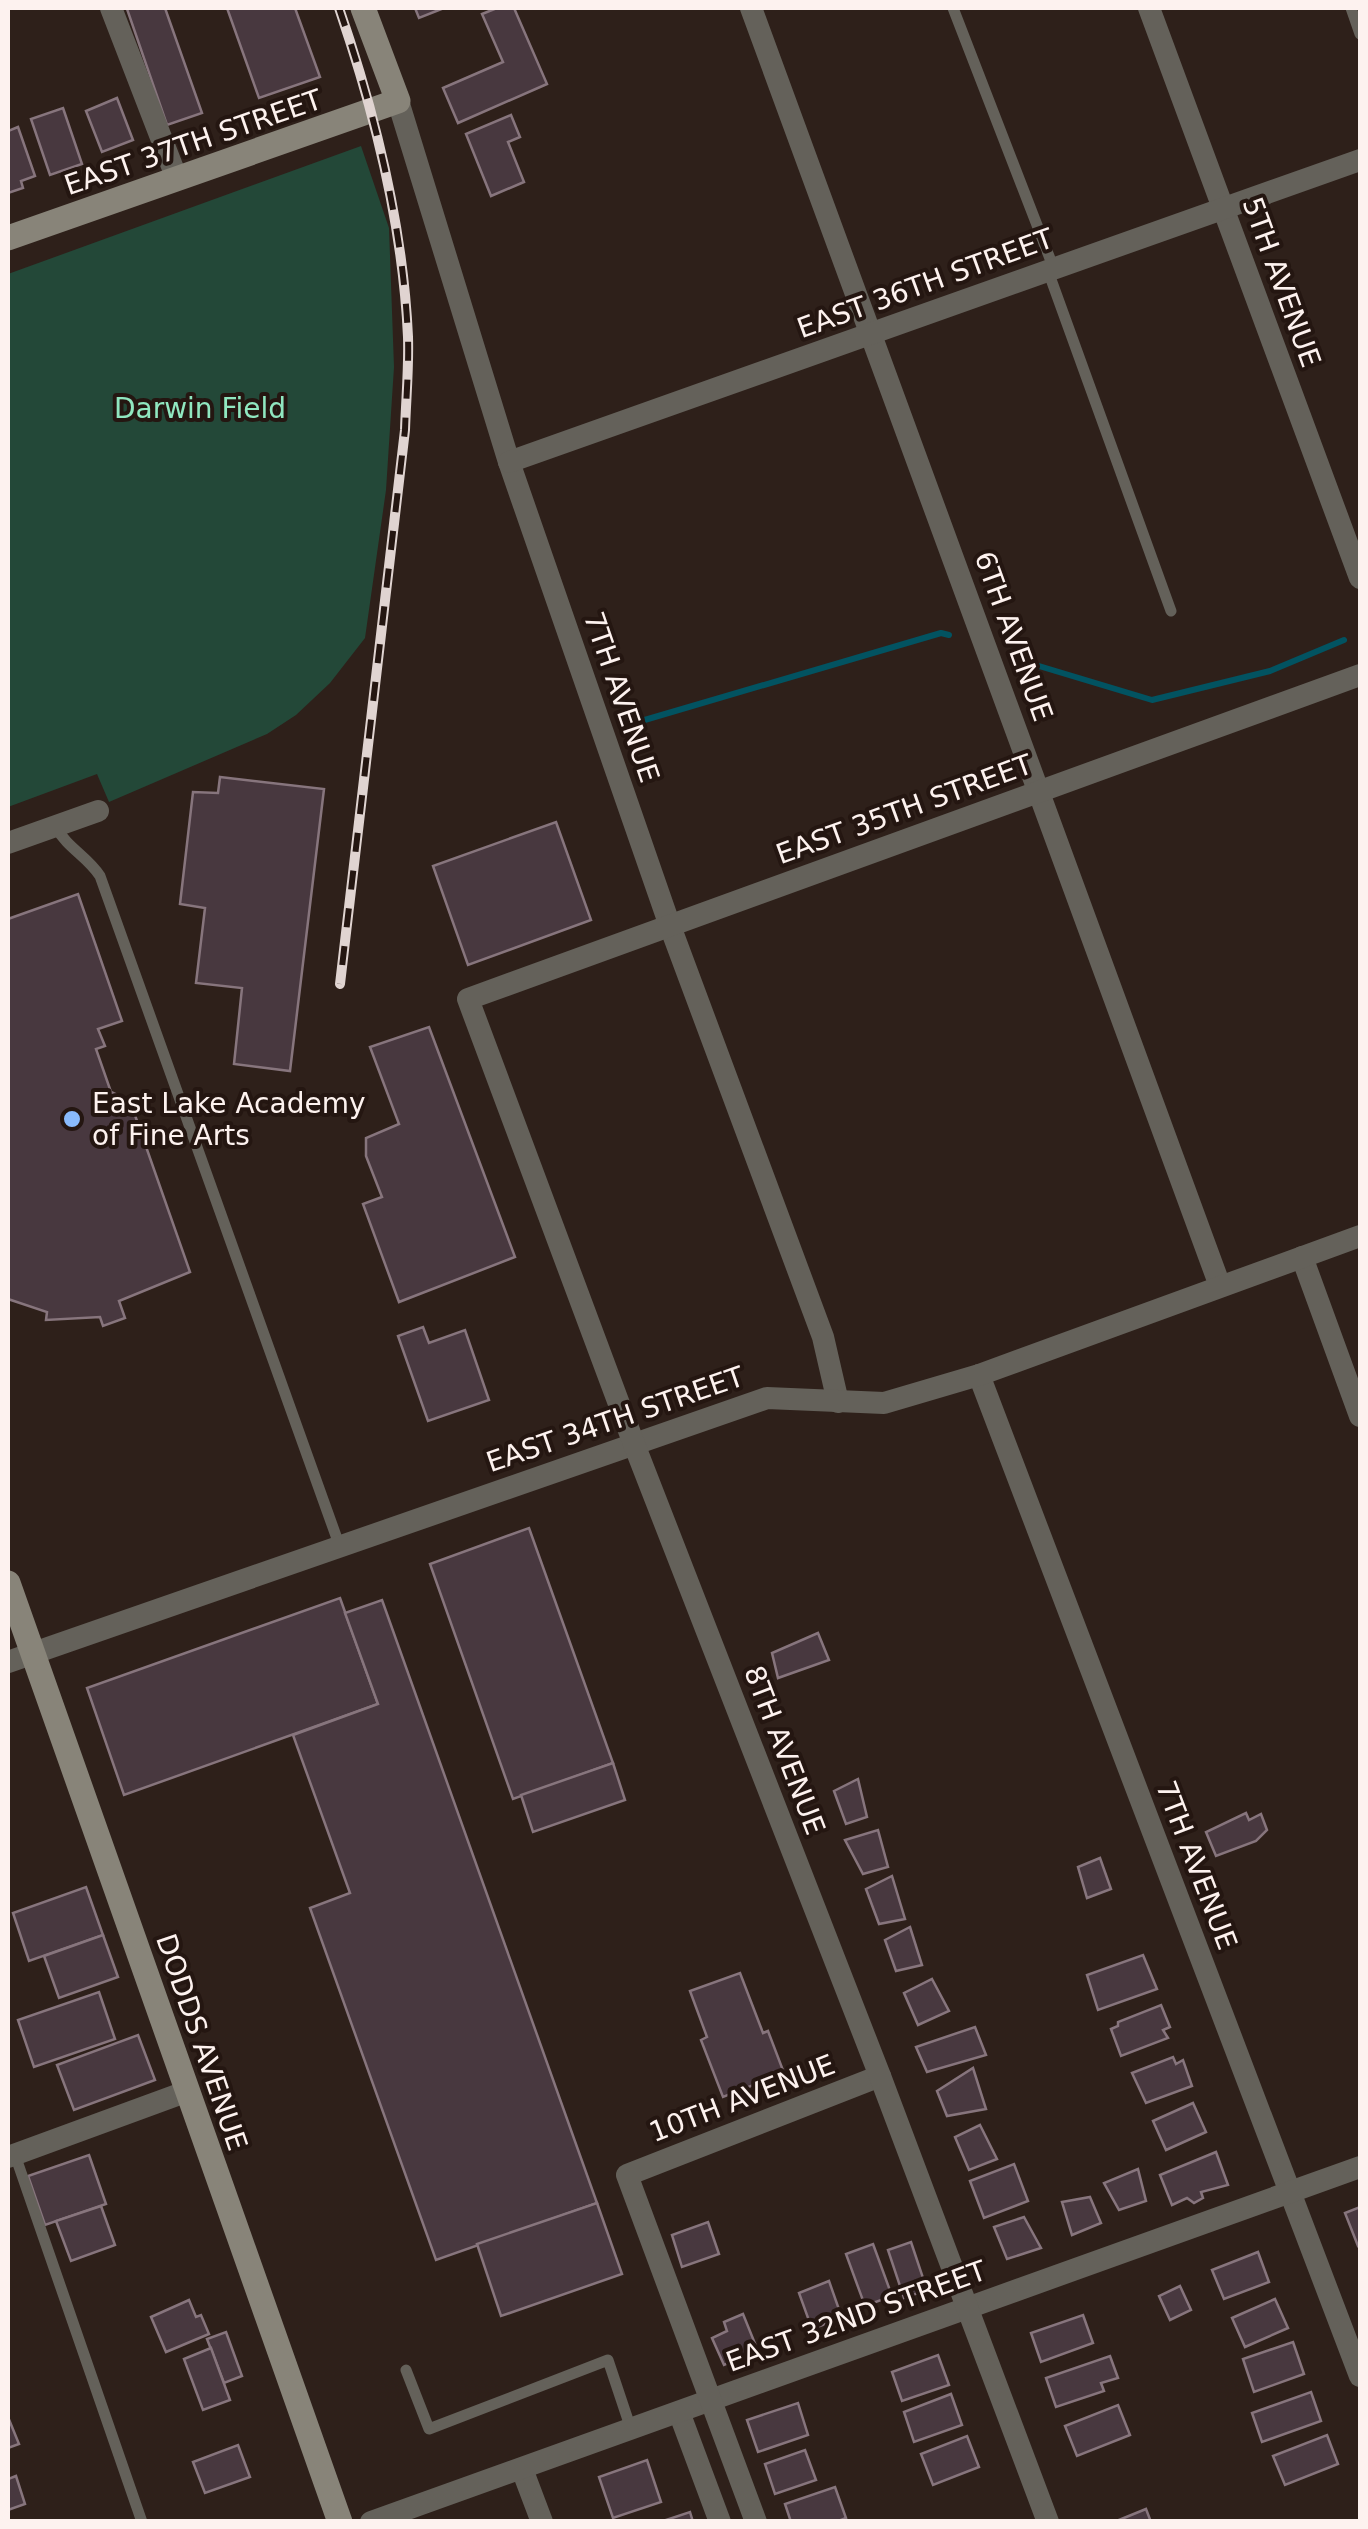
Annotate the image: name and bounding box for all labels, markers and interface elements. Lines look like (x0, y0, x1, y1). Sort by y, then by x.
street label: EAST 37TH STREET (60, 83, 327, 202)
street label: 5TH AVENUE (1236, 193, 1328, 372)
street label: EAST 36TH STREET (793, 221, 1059, 345)
park label: Darwin Field (114, 392, 286, 425)
street label: 6TH AVENUE (968, 547, 1060, 726)
street label: 7TH AVENUE (577, 608, 666, 787)
street label: EAST 35TH STREET (772, 747, 1038, 871)
place label: East Lake Academy of Fine Arts (92, 1087, 365, 1152)
marker: East Lake Academy of Fine Arts (61, 1108, 83, 1130)
street label: EAST 34TH STREET (482, 1360, 749, 1479)
street label: 8TH AVENUE (737, 1661, 832, 1839)
street label: 7TH AVENUE (1149, 1776, 1244, 1954)
street label: DODDS AVENUE (149, 1930, 254, 2155)
street label: 10TH AVENUE (645, 2048, 840, 2149)
street label: EAST 32ND STREET (722, 2254, 992, 2379)

